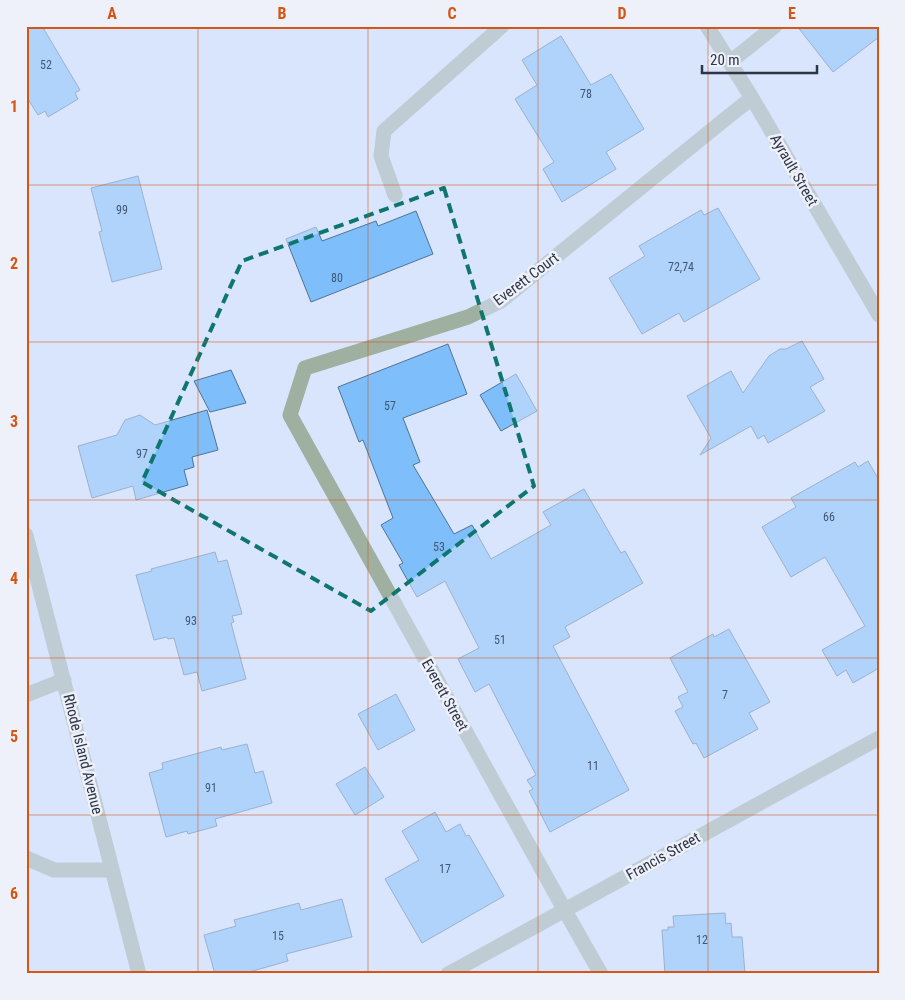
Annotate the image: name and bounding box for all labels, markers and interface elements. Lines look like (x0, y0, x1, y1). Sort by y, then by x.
text: A (107, 4, 117, 23)
text: B (278, 4, 287, 23)
text: C (447, 4, 457, 23)
text: D (617, 4, 627, 23)
text: E (788, 4, 796, 23)
scale bar (702, 42, 818, 74)
text: 20 m (710, 51, 740, 69)
house number: 52 (40, 58, 52, 72)
house number: 78 (580, 87, 592, 101)
text: 1 (10, 97, 18, 116)
street label: Ayrault Street (766, 131, 822, 209)
house number: 99 (116, 203, 128, 217)
street label: Everett Court (490, 249, 562, 309)
text: 2 (10, 254, 18, 273)
house number: 72,74 (668, 260, 694, 274)
house number: 80 (331, 271, 343, 285)
house number: 57 (384, 399, 396, 413)
text: 3 (10, 412, 18, 431)
house number: 97 (136, 447, 148, 461)
house number: 66 (823, 510, 835, 524)
house number: 53 (433, 540, 445, 554)
text: 4 (10, 569, 18, 588)
house number: 93 (185, 614, 197, 628)
house number: 51 (494, 633, 506, 647)
street label: Everett Street (418, 656, 472, 734)
house number: 7 (722, 688, 728, 702)
street label: Rhode Island Avenue (59, 692, 107, 816)
text: 5 (10, 727, 18, 746)
house number: 11 (587, 759, 599, 773)
house number: 91 (205, 781, 217, 795)
street label: Francis Street (623, 828, 703, 884)
house number: 17 (439, 862, 451, 876)
text: 6 (10, 884, 18, 903)
house number: 15 (272, 929, 284, 943)
house number: 12 (696, 933, 708, 947)

